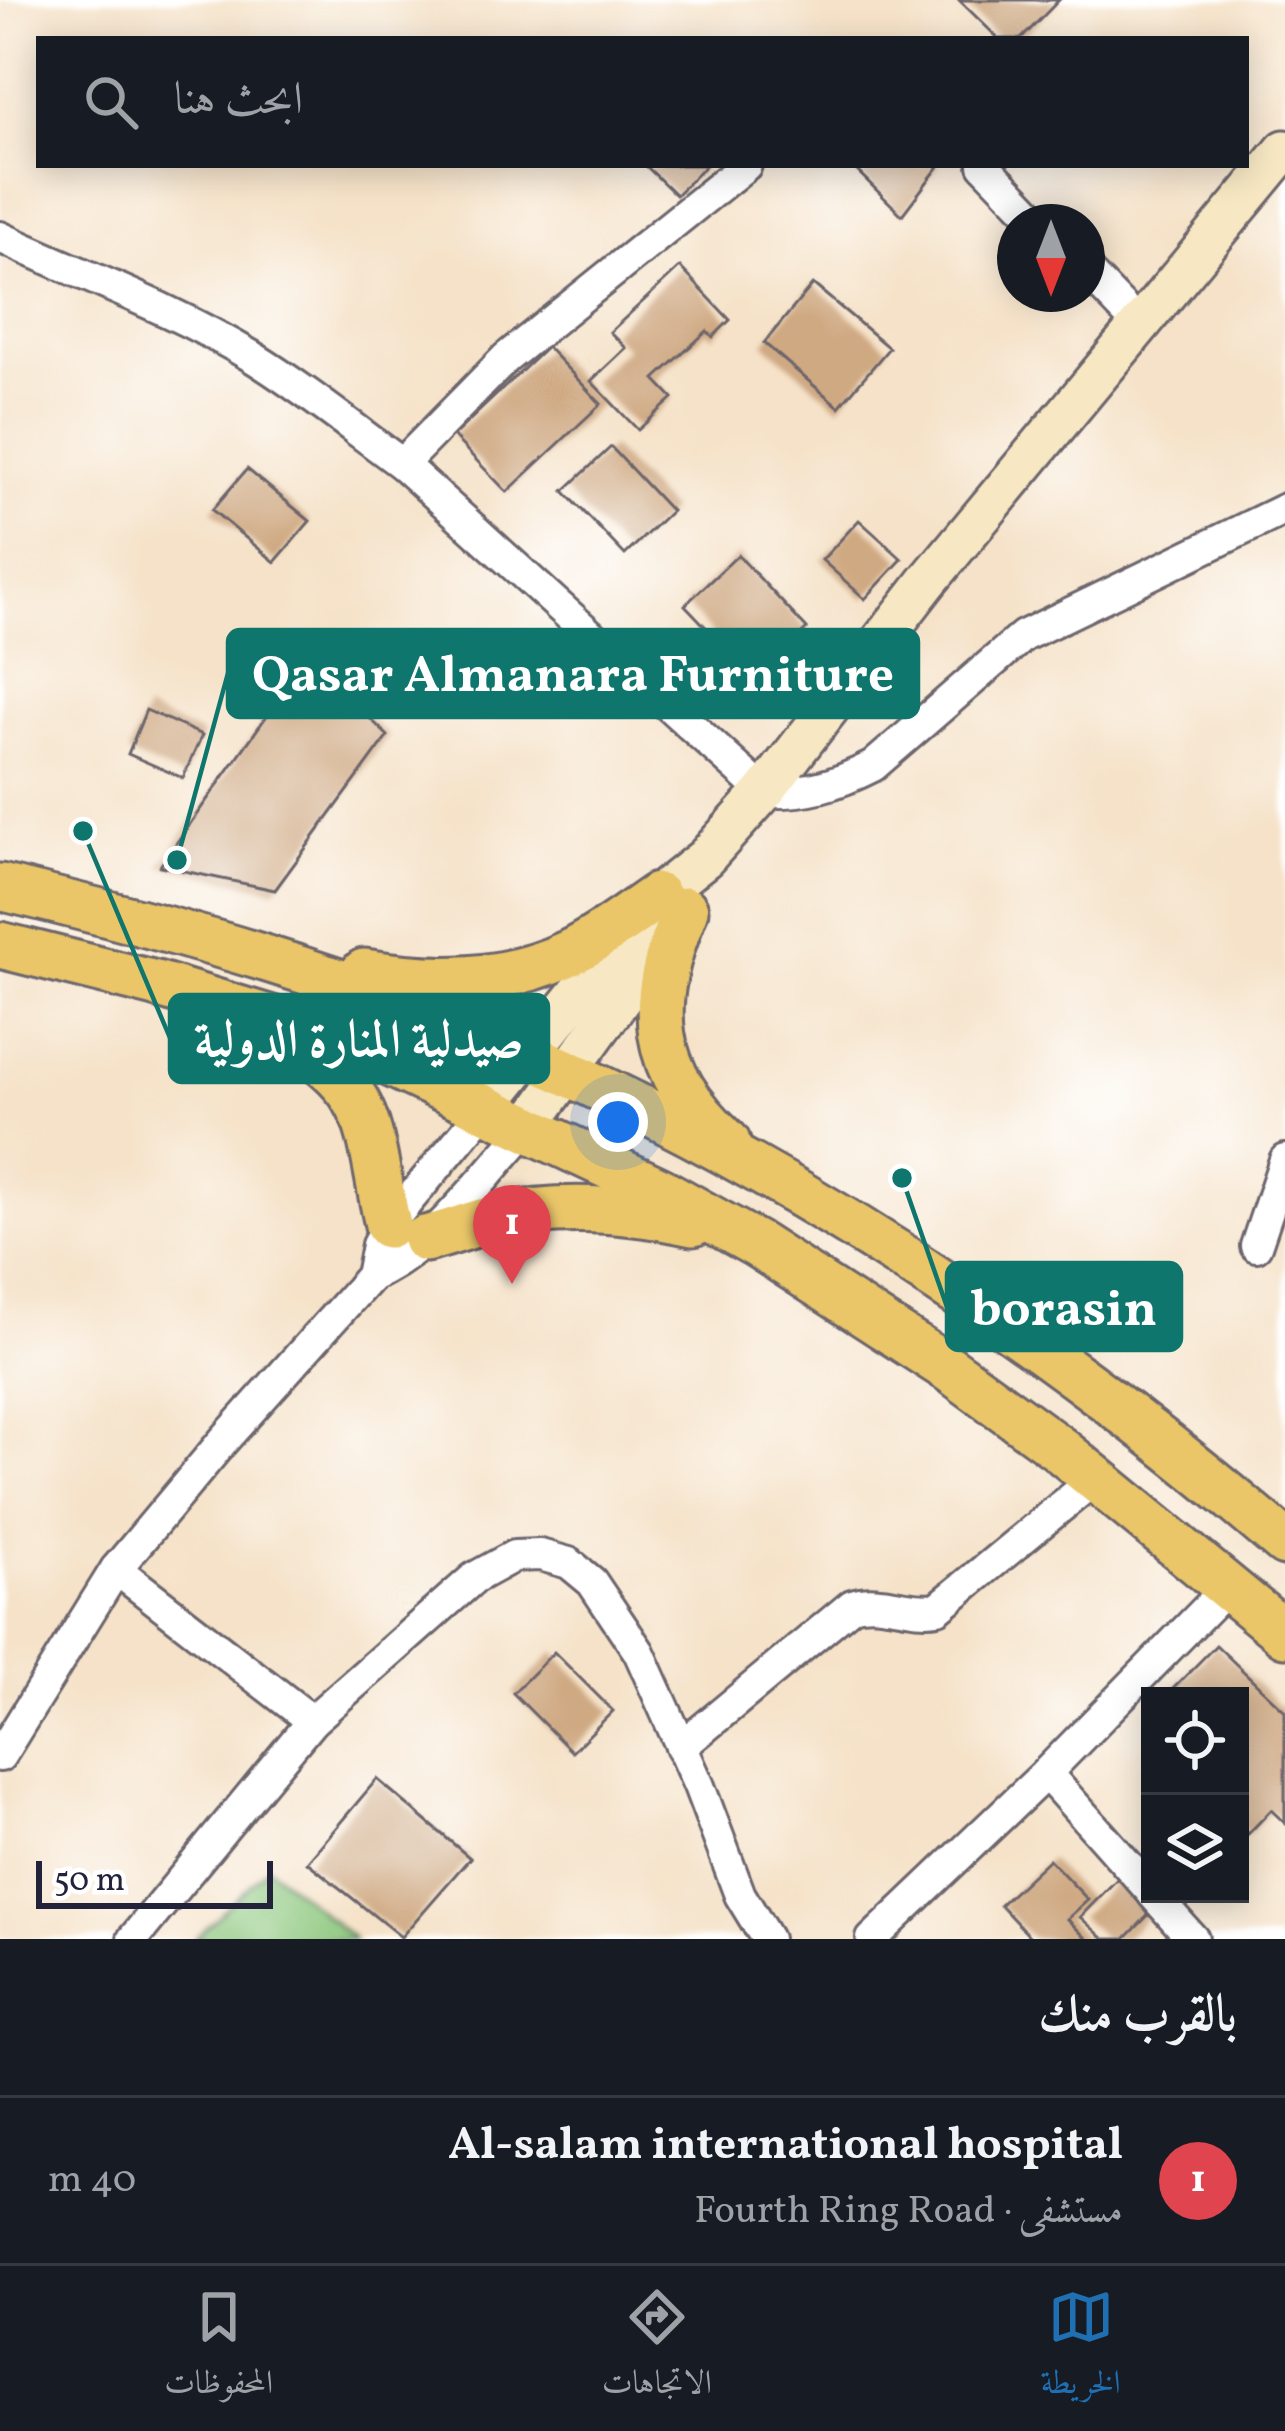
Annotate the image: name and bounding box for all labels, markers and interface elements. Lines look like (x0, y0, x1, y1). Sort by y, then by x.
search box (36, 36, 1249, 168)
icon: search (78, 69, 144, 135)
text: ابحث هنا (174, 70, 303, 133)
north arrow (997, 204, 1105, 312)
callout: Qasar Almanara Furniture (228, 630, 918, 717)
text: Qasar Almanara Furniture (252, 642, 894, 713)
callout: صيدلية المنارة الدولية (170, 995, 548, 1082)
text: صيدلية المنارة الدولية (194, 1007, 524, 1078)
your location (588, 1092, 648, 1152)
pin: 1 (473, 1185, 551, 1284)
callout: borasin (947, 1263, 1181, 1350)
text: borasin (971, 1276, 1157, 1347)
map controls (1141, 1687, 1249, 1903)
button: locate (1141, 1687, 1249, 1795)
button: layers (1141, 1795, 1249, 1903)
scale bar (36, 1855, 273, 1908)
text: 50 m (54, 1859, 125, 1905)
text: بالقرب منك (1038, 1981, 1237, 2052)
text: Al-salam international hospital (448, 2115, 1123, 2178)
text: 40 m (48, 2154, 136, 2208)
text: 1 (1190, 2154, 1206, 2208)
text: مستشفى · Fourth Ring Road (694, 2185, 1123, 2239)
tab: المحفوظات (164, 2284, 273, 2414)
tab: الاتجاهات (602, 2284, 712, 2414)
tab: الخريطة (1040, 2284, 1121, 2414)

